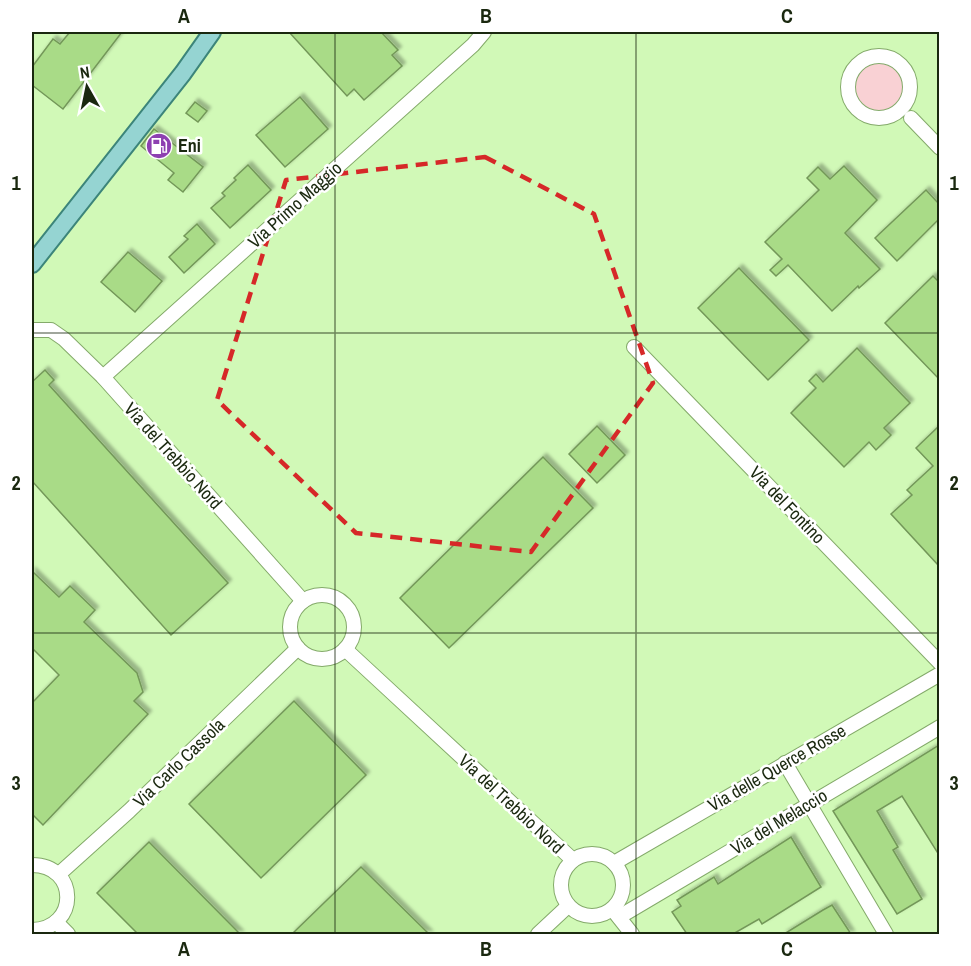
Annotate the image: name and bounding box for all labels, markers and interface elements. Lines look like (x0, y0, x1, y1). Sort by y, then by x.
text: A (178, 2, 190, 29)
text: B (480, 2, 492, 29)
text: C (781, 2, 793, 29)
north arrow (57, 57, 117, 117)
text: N (78, 61, 91, 84)
fuel station icon: Eni (144, 131, 174, 161)
place label: Eni (178, 133, 201, 158)
street label: Via Primo Maggio (242, 156, 347, 254)
text: 1 (11, 169, 21, 196)
text: 1 (949, 169, 959, 196)
street label: Via del Trebbio Nord (119, 397, 228, 515)
street label: Via del Fontino (744, 460, 831, 549)
text: 2 (11, 469, 21, 496)
text: 2 (949, 469, 959, 496)
street label: Via Carlo Cassola (127, 712, 230, 813)
street label: Via delle Querce Rosse (703, 718, 850, 817)
street label: Via del Trebbio Nord (453, 748, 570, 859)
text: 3 (11, 769, 21, 796)
text: 3 (949, 769, 959, 796)
street label: Via del Melaccio (726, 783, 832, 860)
text: A (178, 935, 190, 962)
text: B (480, 935, 492, 962)
text: C (781, 935, 793, 962)

